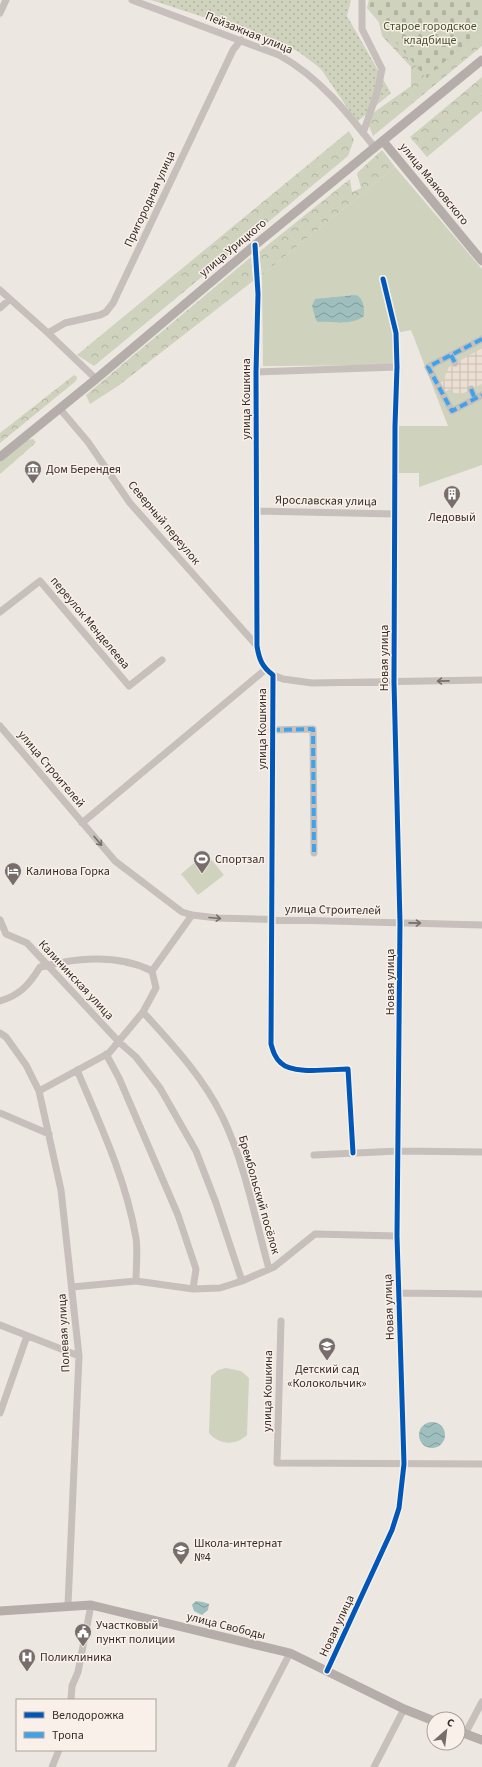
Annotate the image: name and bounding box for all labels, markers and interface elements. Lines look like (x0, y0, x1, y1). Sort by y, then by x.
street label: Пейзажная улица (203, 8, 295, 58)
park label: Старое городское кладбище (383, 18, 477, 49)
street label: улица Маяковского (395, 139, 473, 229)
street label: Пригородная улица (120, 148, 180, 250)
street label: улица Урицкого (196, 215, 270, 281)
street label: улица Кошкина (238, 358, 255, 440)
museum icon: Дом Берендея (23, 459, 43, 484)
place label: Дом Берендея (46, 461, 121, 478)
street label: Северный переулок (124, 477, 204, 569)
building icon: Ледовый (442, 484, 462, 509)
street label: Ярославская улица (275, 492, 377, 510)
place label: Ледовый (428, 509, 476, 526)
street label: переулок Менделеева (46, 573, 134, 673)
street label: Новая улица (376, 625, 393, 691)
one-way arrow (437, 677, 450, 685)
street label: улица Кошкина (254, 688, 271, 770)
street label: улица Строителей (14, 727, 88, 811)
one-way arrow (94, 836, 103, 847)
sports icon: Спортзал (192, 849, 212, 874)
place label: Спортзал (215, 851, 265, 868)
hotel icon: Калинова Горка (3, 861, 23, 886)
place label: Калинова Горка (26, 863, 110, 880)
street label: улица Строителей (285, 901, 381, 919)
one-way arrow (208, 914, 221, 921)
one-way arrow (408, 919, 421, 927)
street label: Калининская улица (34, 936, 118, 1024)
street label: Новая улица (382, 949, 399, 1015)
street label: Брембольский посёлок (234, 1134, 284, 1256)
street label: Новая улица (379, 1273, 399, 1341)
street label: Полевая улица (53, 1293, 75, 1373)
school or university icon: Детский сад «Колокольчик» (317, 1336, 337, 1361)
street label: улица Кошкина (259, 1350, 277, 1432)
place label: Детский сад «Колокольчик» (287, 1361, 367, 1392)
place label: Школа-интернат №4 (194, 1535, 283, 1566)
school or university icon: Школа-интернат №4 (171, 1540, 191, 1565)
street label: Новая улица (315, 1592, 359, 1660)
street label: улица Свободы (185, 1608, 267, 1644)
place label: Участковый пункт полиции (96, 1617, 175, 1648)
public building icon: Участковый пункт полиции (73, 1622, 93, 1647)
hospital icon: Поликлиника (17, 1647, 37, 1672)
place label: Поликлиника (40, 1649, 112, 1666)
legend (16, 1699, 156, 1751)
text: Велодорожка (52, 1707, 124, 1724)
north arrow (426, 1711, 466, 1751)
text: С (444, 1714, 457, 1731)
text: Тропа (52, 1727, 84, 1744)

